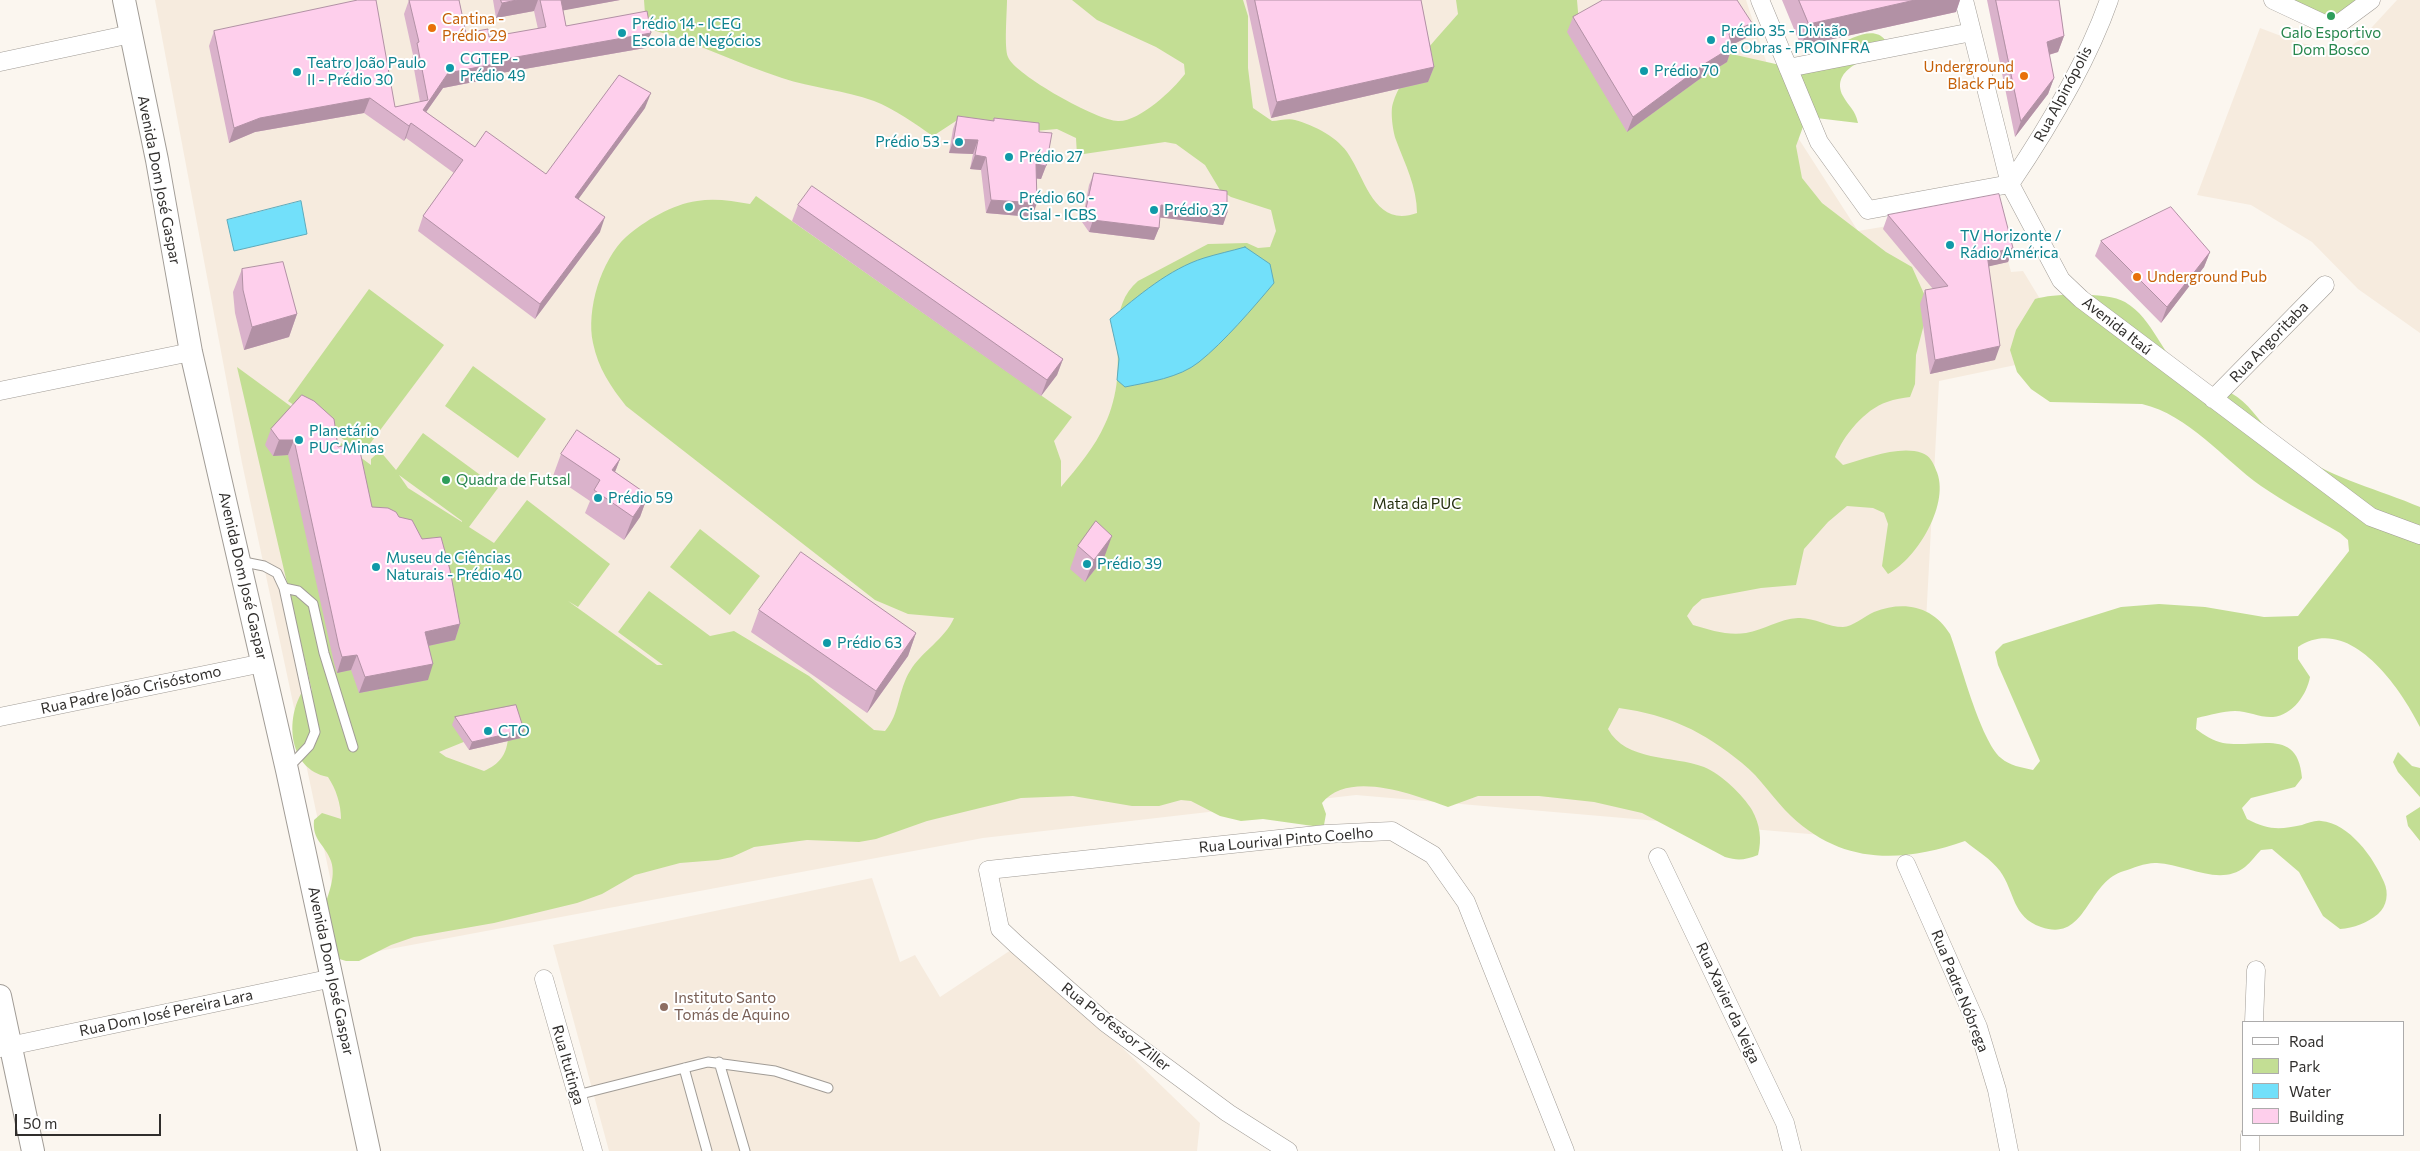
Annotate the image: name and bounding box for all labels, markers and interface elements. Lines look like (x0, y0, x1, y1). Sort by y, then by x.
place label: Cantina - Prédio 29 (442, 10, 507, 45)
marker: Galo Esportivo Dom Bosco (2325, 10, 2337, 22)
place label: Prédio 14 - ICEG Escola de Negócios (632, 15, 761, 50)
marker: Cantina - Prédio 29 (426, 22, 438, 34)
place label: Prédio 35 - Divisão de Obras - PROINFRA (1721, 22, 1870, 57)
place label: Galo Esportivo Dom Bosco (2281, 24, 2381, 59)
marker: Prédio 14 - ICEG Escola de Negócios (616, 27, 628, 39)
marker: Prédio 35 - Divisão de Obras - PROINFRA (1705, 34, 1717, 46)
street label: Rua Alpinópolis (2030, 43, 2096, 145)
place label: CGTEP - Prédio 49 (460, 50, 526, 85)
place label: Teatro João Paulo II - Prédio 30 (307, 54, 426, 89)
place label: Underground Black Pub (1923, 58, 2014, 93)
marker: CGTEP - Prédio 49 (444, 62, 456, 74)
place label: Prédio 70 (1654, 62, 1719, 80)
marker: Prédio 70 (1638, 65, 1650, 77)
marker: Teatro João Paulo II - Prédio 30 (291, 66, 303, 78)
marker: Underground Black Pub (2018, 70, 2030, 82)
street label: Avenida Dom José Gaspar (134, 94, 184, 266)
place label: Prédio 53 - (875, 133, 949, 151)
marker: Prédio 53 - (953, 136, 965, 148)
place label: Prédio 27 (1019, 148, 1083, 166)
marker: Prédio 27 (1003, 151, 1015, 163)
place label: Prédio 60 - Cisal - ICBS (1019, 189, 1097, 224)
marker: Prédio 60 - Cisal - ICBS (1003, 201, 1015, 213)
place label: Prédio 37 (1164, 201, 1228, 219)
marker: Prédio 37 (1148, 204, 1160, 216)
place label: TV Horizonte / Rádio América (1960, 227, 2061, 262)
marker: TV Horizonte / Rádio América (1944, 239, 1956, 251)
place label: Underground Pub (2147, 268, 2267, 286)
marker: Underground Pub (2131, 271, 2143, 283)
street label: Avenida Itaú (2079, 293, 2155, 359)
street label: Rua Angoritaba (2226, 298, 2312, 386)
place label: Planetário PUC Minas (309, 422, 384, 457)
marker: Planetário PUC Minas (293, 434, 305, 446)
place label: Quadra de Futsal (456, 471, 571, 489)
marker: Quadra de Futsal (440, 474, 452, 486)
place label: Prédio 59 (608, 489, 673, 507)
street label: Avenida Dom José Gaspar (215, 490, 271, 662)
marker: Prédio 59 (592, 492, 604, 504)
park label: Mata da PUC (1373, 495, 1461, 513)
place label: Museu de Ciências Naturais - Prédio 40 (386, 549, 522, 584)
place label: Prédio 39 (1097, 555, 1162, 573)
marker: Prédio 39 (1081, 558, 1093, 570)
marker: Museu de Ciências Naturais - Prédio 40 (370, 561, 382, 573)
place label: Prédio 63 (837, 634, 902, 652)
marker: Prédio 63 (821, 637, 833, 649)
street label: Rua Padre João Crisóstomo (39, 662, 223, 718)
place label: CTO (498, 722, 530, 740)
marker: CTO (482, 725, 494, 737)
street label: Rua Lourival Pinto Coelho (1198, 823, 1374, 857)
street label: Avenida Dom José Gaspar (304, 885, 358, 1057)
street label: Rua Padre Nóbrega (1927, 927, 1993, 1055)
street label: Rua Xavier da Veiga (1692, 940, 1764, 1066)
street label: Rua Professor Ziller (1058, 979, 1174, 1075)
street label: Rua Dom José Pereira Lara (78, 986, 254, 1040)
place label: Instituto Santo Tomás de Aquino (674, 989, 790, 1024)
marker: Instituto Santo Tomás de Aquino (658, 1001, 670, 1013)
legend (2242, 1021, 2405, 1136)
street label: Rua Itutinga (548, 1023, 588, 1107)
text: Road (2289, 1032, 2324, 1050)
text: Park (2289, 1057, 2320, 1075)
text: Water (2289, 1082, 2331, 1100)
scale bar (18, 1104, 164, 1136)
text: Building (2289, 1107, 2344, 1125)
text: 50 m (23, 1114, 57, 1132)

